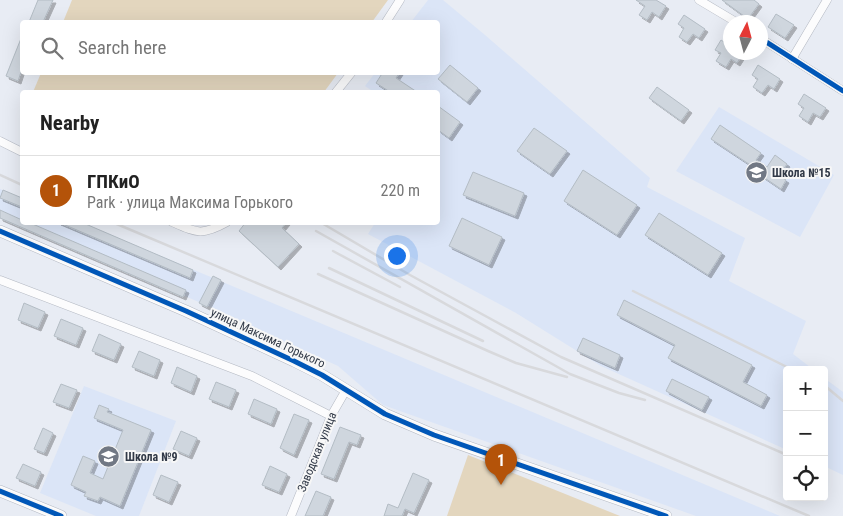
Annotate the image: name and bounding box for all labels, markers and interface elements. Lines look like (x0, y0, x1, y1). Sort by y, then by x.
north arrow (723, 15, 768, 60)
search box (20, 20, 440, 75)
icon: search (38, 34, 66, 62)
text: Search here (78, 36, 166, 59)
text: Nearby (40, 111, 99, 135)
school or university icon: Школа №15 (744, 161, 768, 185)
place label: Школа №15 (772, 166, 831, 180)
text: ГПКиО (87, 170, 140, 193)
text: 1 (52, 181, 60, 200)
text: 220 m (381, 181, 420, 200)
text: Park · улица Максима Горького (87, 193, 293, 212)
your location (384, 243, 410, 269)
street label: улица Максима Горького (209, 305, 327, 371)
map controls (783, 366, 828, 501)
button: + (783, 366, 828, 411)
street label: Заводская улица (295, 410, 339, 494)
button: − (783, 411, 828, 456)
pin: 1 (485, 444, 517, 485)
school or university icon: Школа №9 (97, 445, 121, 469)
place label: Школа №9 (125, 450, 178, 464)
button: locate (783, 456, 828, 501)

